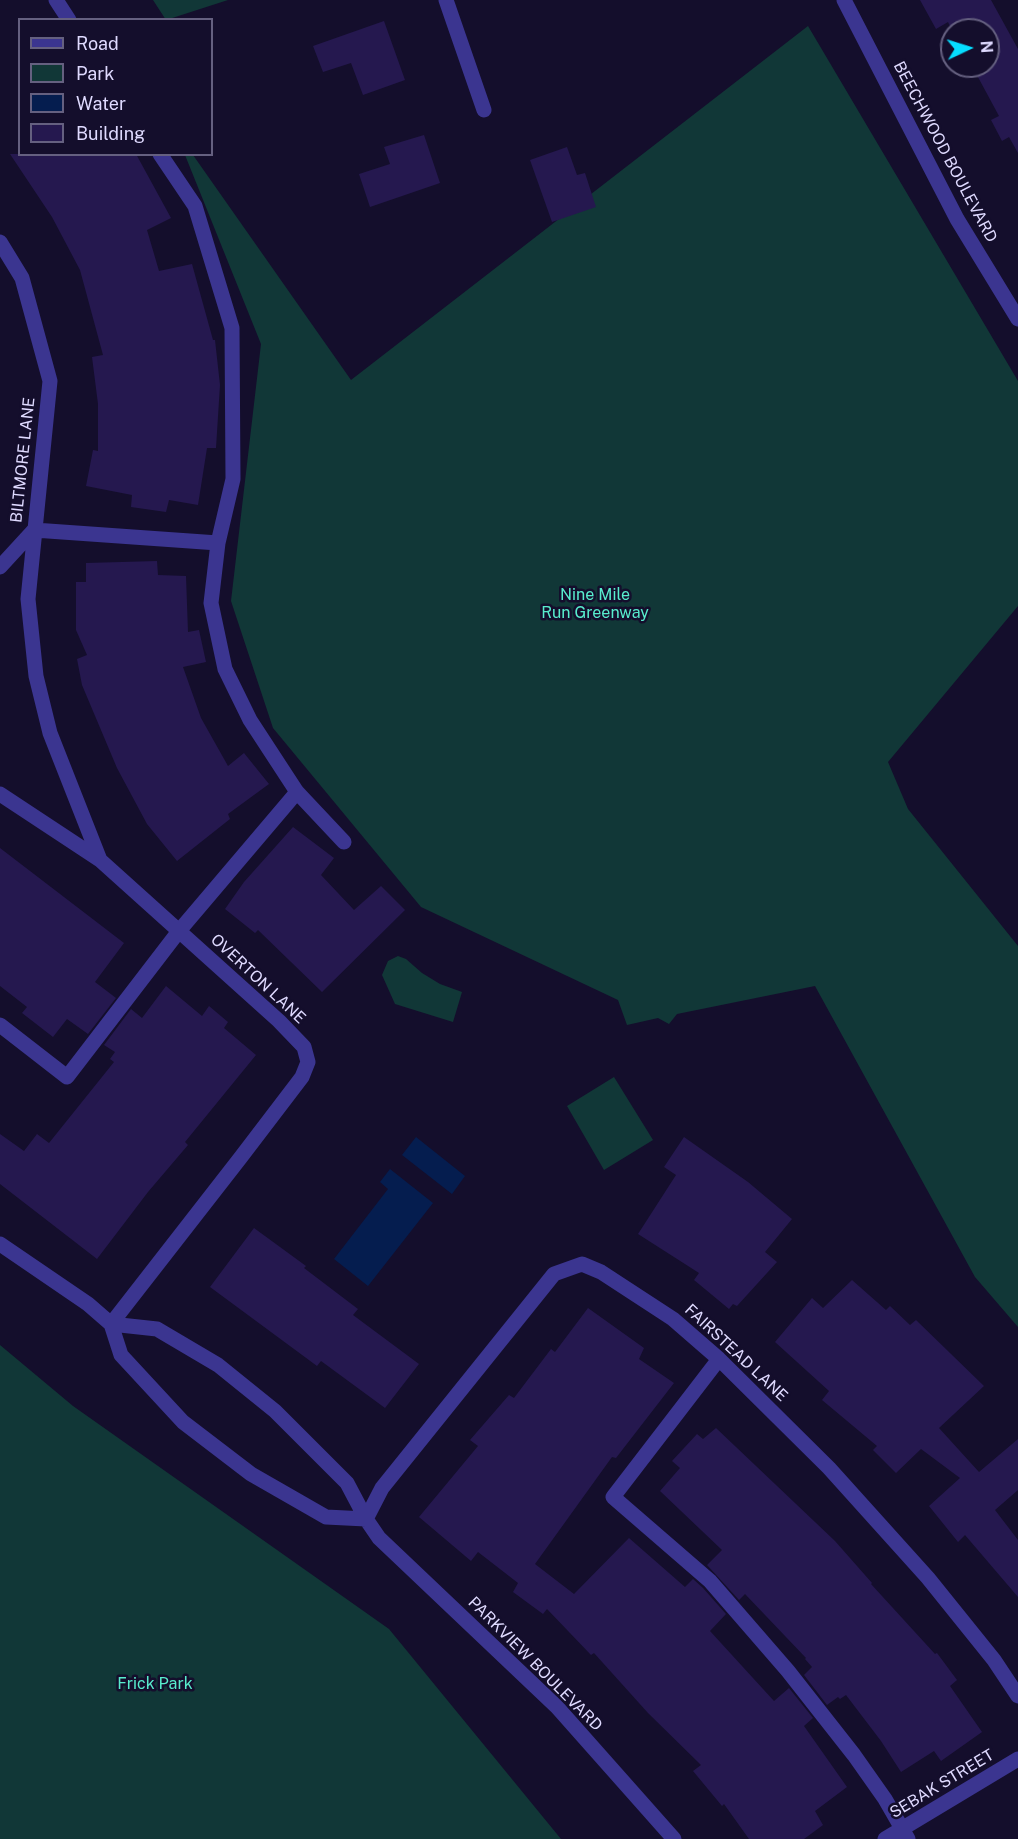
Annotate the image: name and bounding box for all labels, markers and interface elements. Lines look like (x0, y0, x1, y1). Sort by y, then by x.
legend (18, 18, 213, 156)
north arrow (940, 18, 1000, 78)
text: Road (76, 33, 119, 54)
text: N (977, 40, 996, 54)
street label: BEECHWOOD BOULEVARD (889, 58, 1001, 246)
text: Park (76, 63, 114, 84)
text: Water (76, 93, 126, 114)
text: Building (76, 123, 145, 144)
street label: BILTMORE LANE (7, 396, 39, 524)
park label: Nine Mile Run Greenway (541, 585, 649, 623)
street label: OVERTON LANE (207, 930, 309, 1028)
street label: FAIRSTEAD LANE (681, 1300, 791, 1406)
street label: PARKVIEW BOULEVARD (464, 1593, 606, 1735)
park label: Frick Park (117, 1674, 193, 1694)
street label: SEBAK STREET (886, 1745, 998, 1823)

